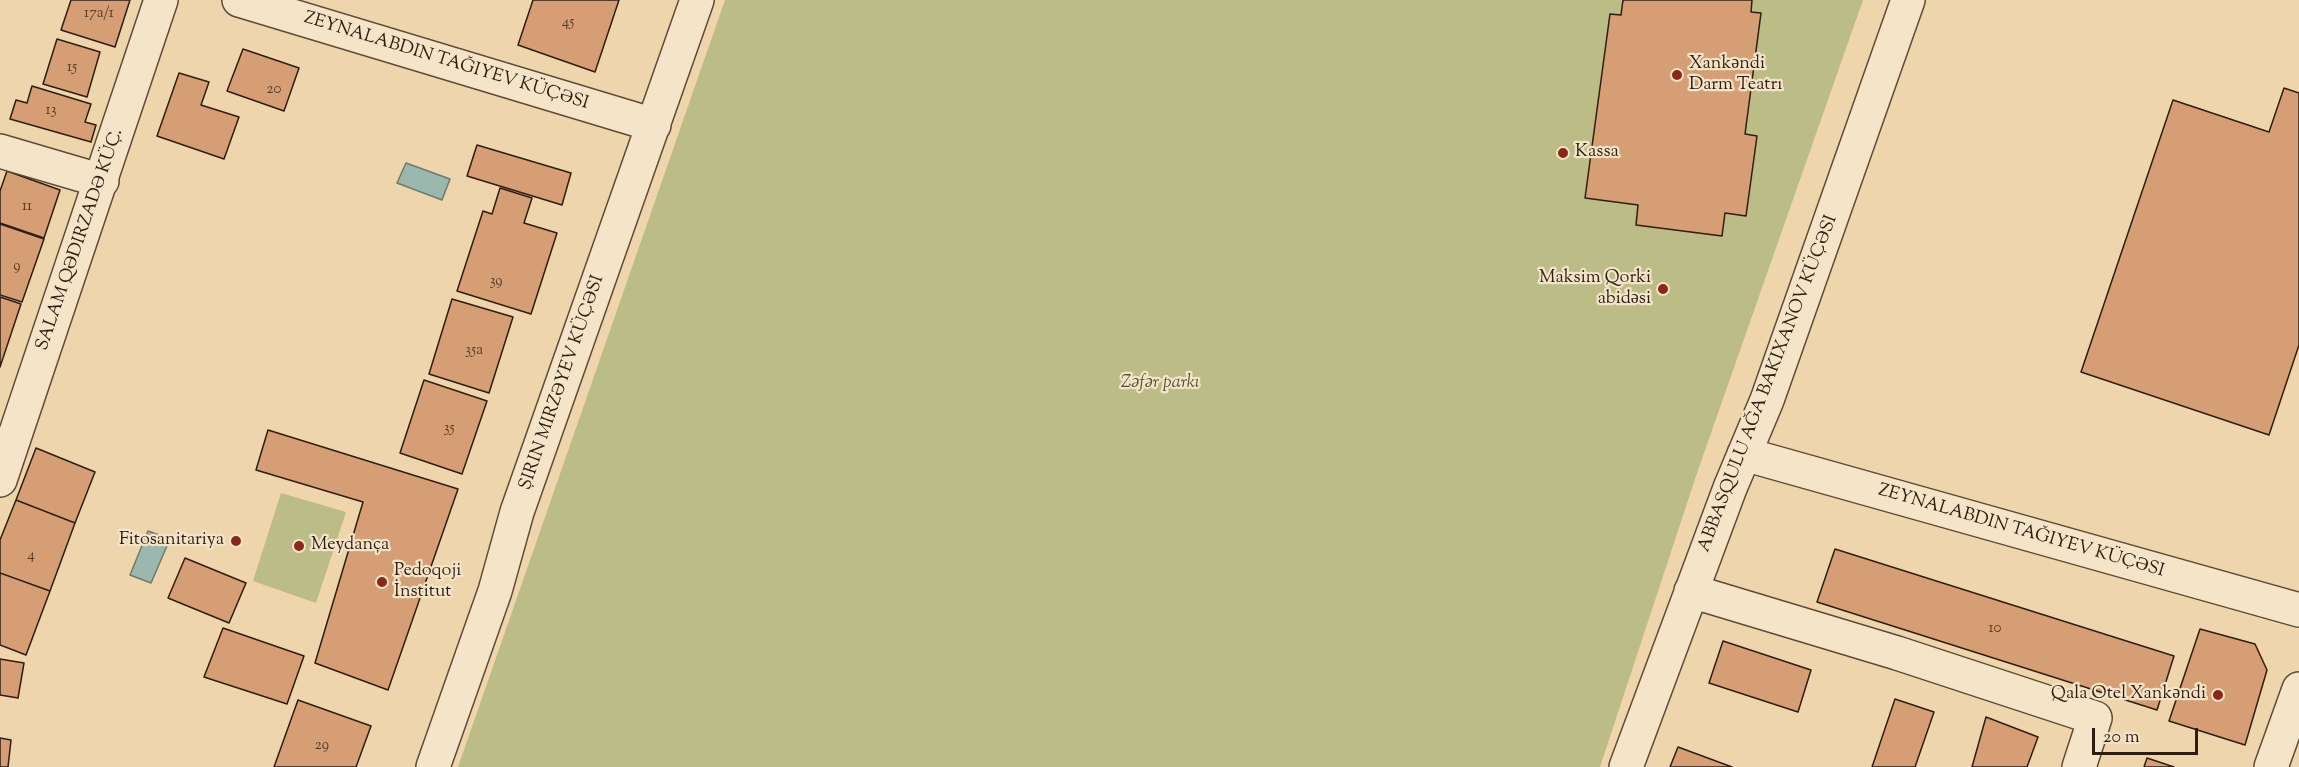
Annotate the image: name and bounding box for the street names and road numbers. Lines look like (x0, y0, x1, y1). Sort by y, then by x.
street label: ZEYNALABDIN TAĞIYEV KÜÇƏSI (301, 8, 591, 116)
street label: SALAM QƏDIRZADƏ KÜÇ. (33, 126, 129, 354)
street label: ABBASQULU AĞA BAKIXANOV KÜÇƏSI (1695, 213, 1843, 555)
street label: ŞIRIN MIRZƏYEV KÜÇƏSI (516, 273, 610, 493)
street label: ZEYNALABDIN TAĞIYEV KÜÇƏSI (1875, 481, 2167, 583)

